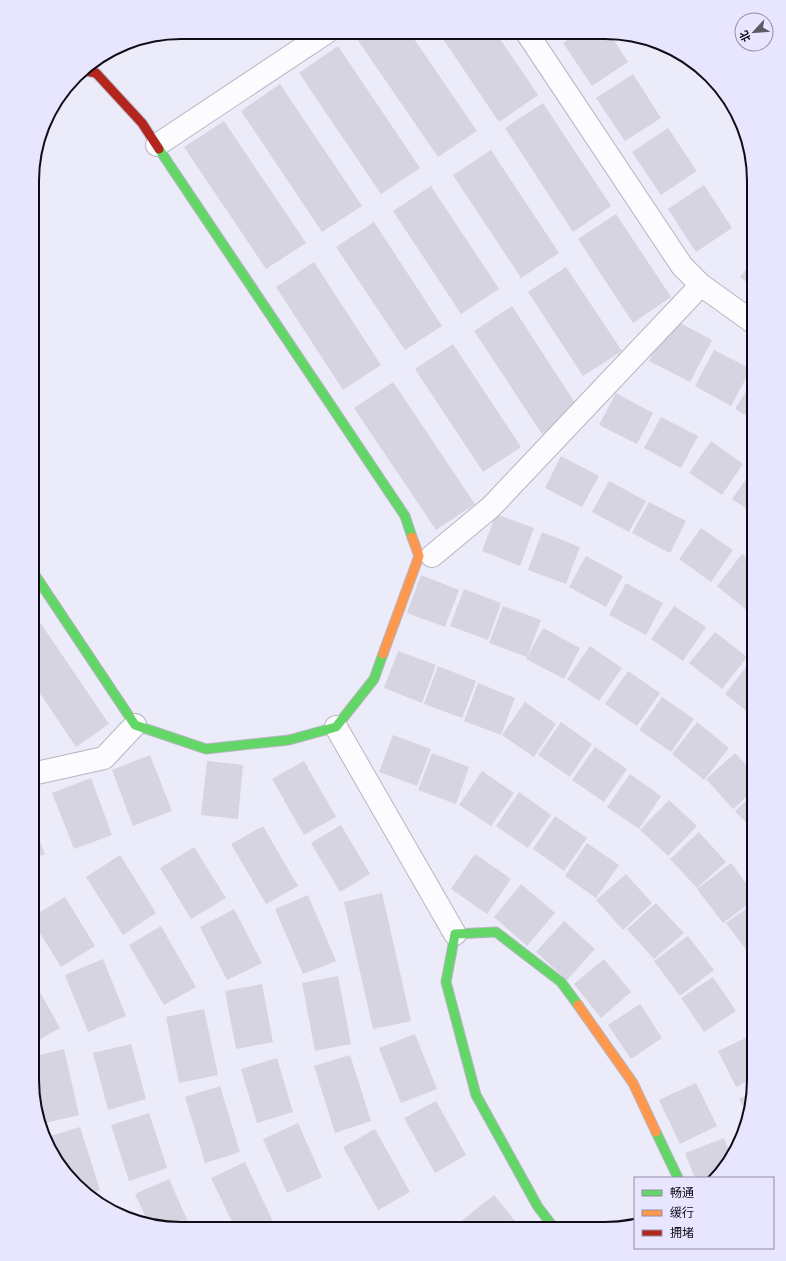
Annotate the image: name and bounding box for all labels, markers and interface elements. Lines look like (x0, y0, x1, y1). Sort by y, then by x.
north arrow (734, 12, 774, 52)
text: 北 (736, 28, 754, 44)
legend (634, 1177, 774, 1249)
text: 畅通 (670, 1185, 694, 1200)
text: 缓行 (670, 1205, 694, 1220)
text: 拥堵 (670, 1225, 694, 1240)

